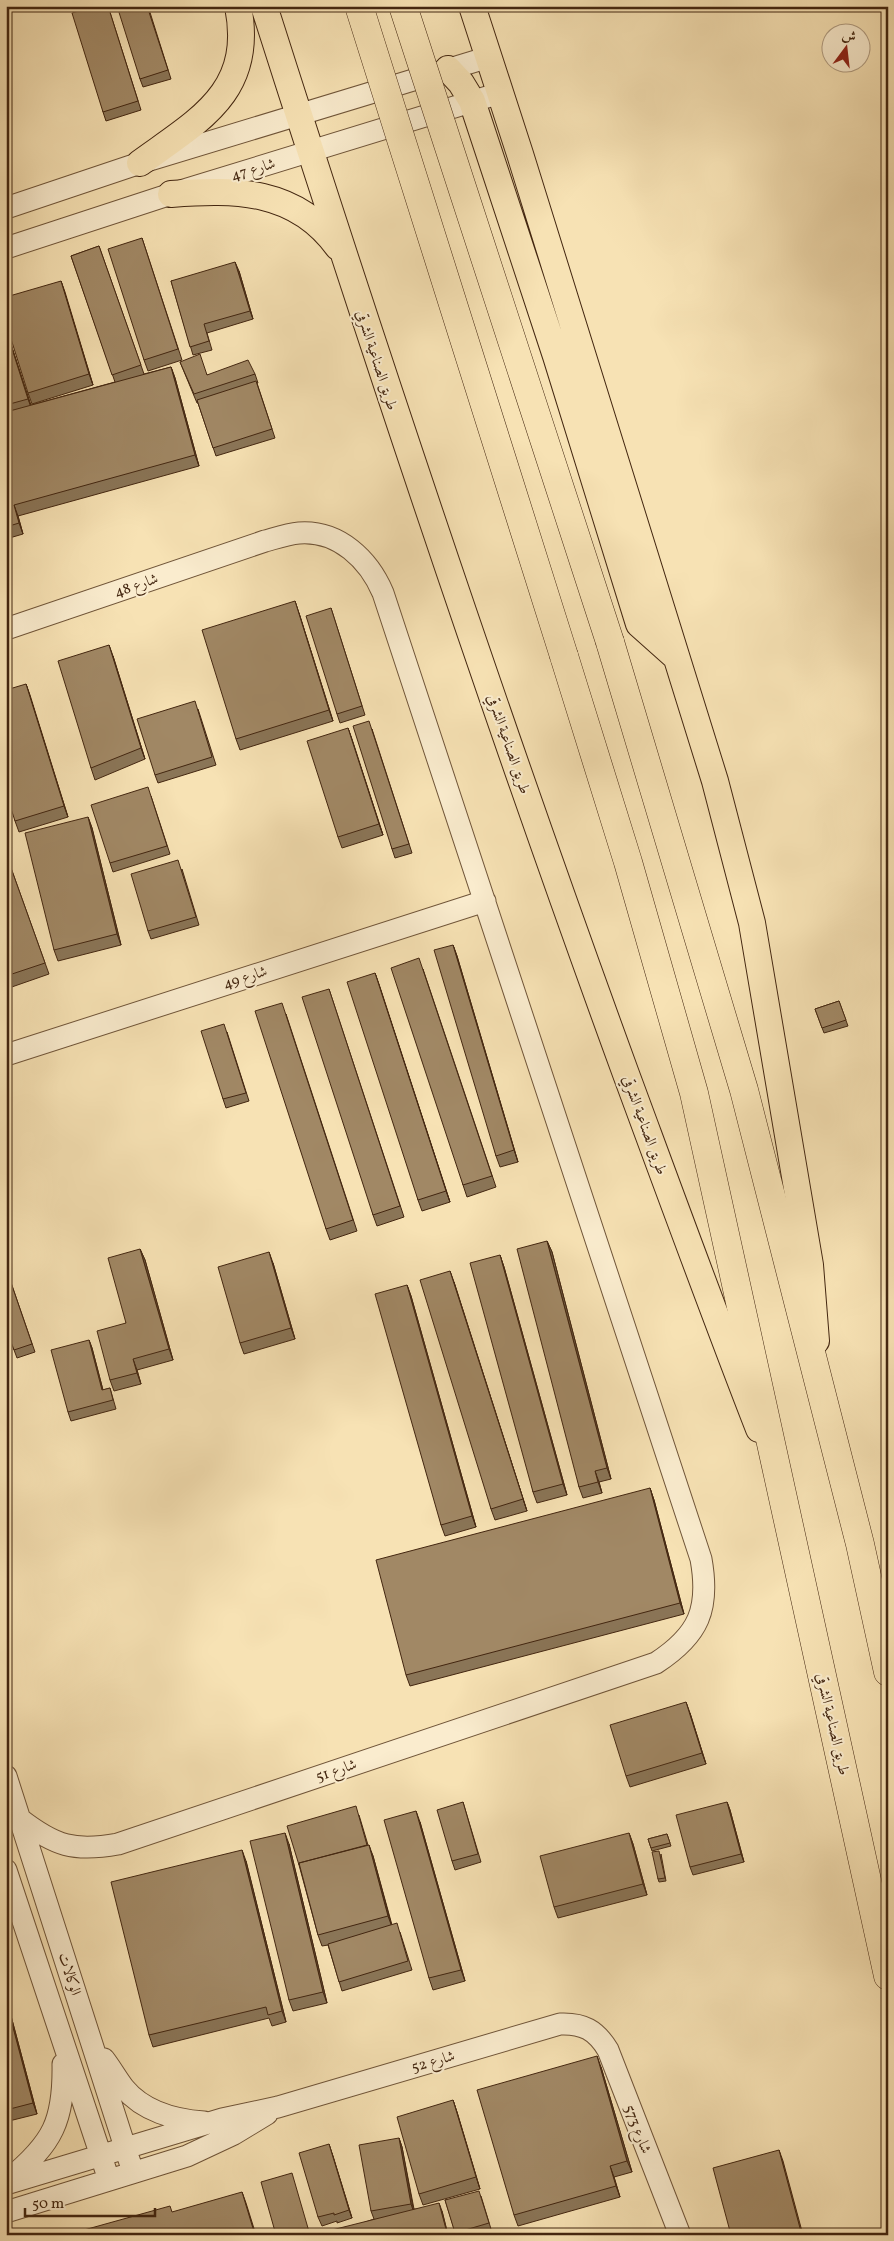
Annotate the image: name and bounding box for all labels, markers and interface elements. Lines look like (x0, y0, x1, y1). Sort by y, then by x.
north arrow (822, 22, 872, 72)
text: ش (840, 26, 858, 48)
street label: شارع 47 (229, 154, 278, 188)
street label: طريق الصناعية الشرقي (349, 308, 402, 413)
street label: شارع 48 (112, 569, 162, 605)
street label: طريق الصناعية الشرقي (481, 692, 534, 797)
street label: شارع 49 (221, 961, 271, 996)
street label: طريق الصناعية الشرقي (616, 1073, 671, 1178)
street label: طريق الصناعية الشرقي (810, 1671, 854, 1778)
street label: شارع 51 (313, 1755, 360, 1789)
street label: الوكالات (52, 1950, 85, 1999)
street label: شارع 52 (409, 2046, 458, 2080)
street label: شارع 573 (617, 2102, 656, 2157)
scale bar (25, 2186, 155, 2218)
text: 50 m (32, 2194, 64, 2215)

